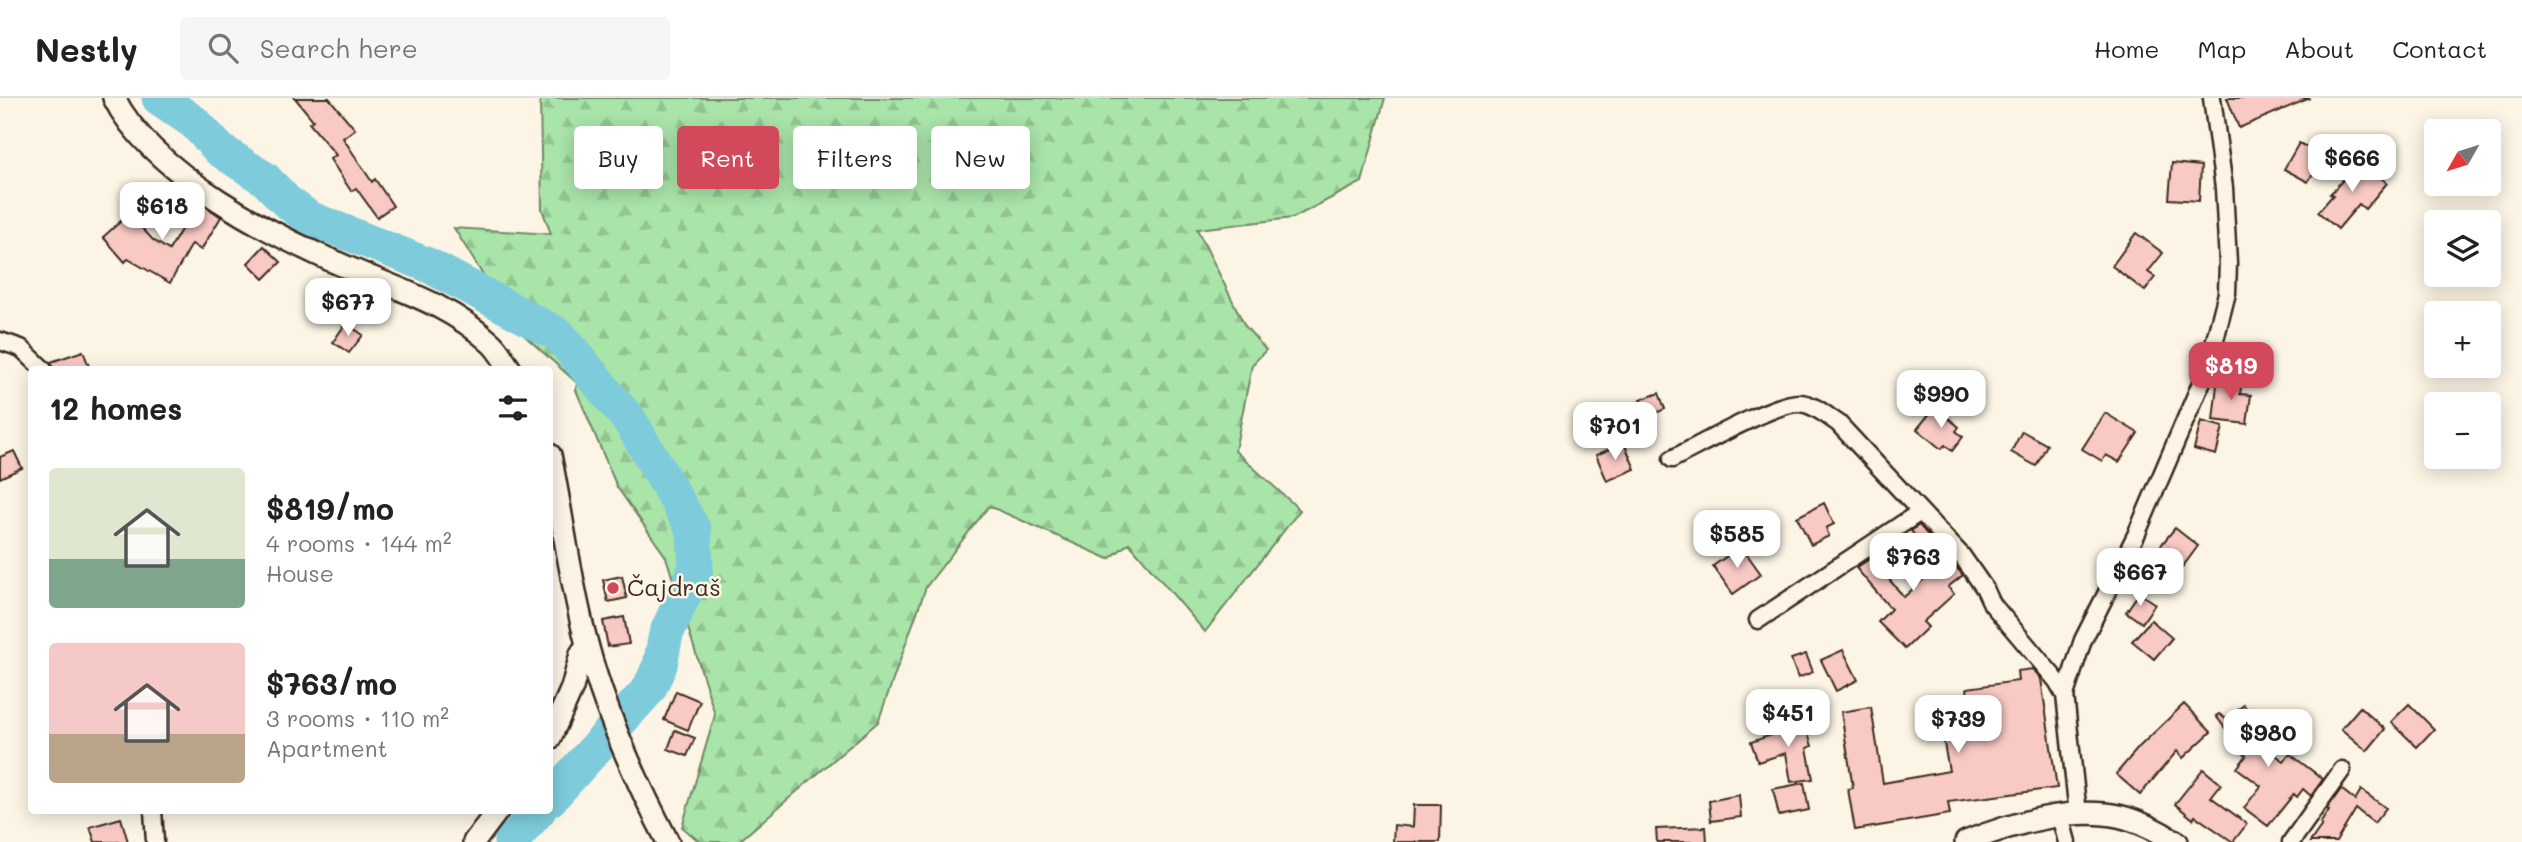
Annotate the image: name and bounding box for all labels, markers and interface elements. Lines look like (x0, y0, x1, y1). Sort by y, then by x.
search box (180, 17, 670, 80)
text: Nestly (35, 27, 138, 70)
icon: search (204, 29, 242, 67)
text: Search here (260, 31, 418, 65)
text: Home (2094, 33, 2159, 64)
text: Map (2197, 33, 2246, 64)
text: About (2284, 33, 2354, 64)
text: Contact (2392, 33, 2487, 64)
north arrow (2424, 119, 2501, 196)
map controls (2424, 119, 2501, 469)
chip: Buy (574, 126, 663, 189)
chip: Rent (677, 126, 779, 189)
chip: Filters (793, 126, 917, 189)
chip: New (931, 126, 1030, 189)
pin: $666 (2311, 134, 2393, 194)
text: $666 (2324, 142, 2380, 172)
pin: $618 (121, 183, 203, 242)
text: $618 (136, 190, 188, 220)
button: layers (2424, 210, 2501, 287)
pin: $677 (307, 278, 389, 338)
text: $677 (321, 286, 375, 316)
button: + (2424, 301, 2501, 378)
pin: $819 (2190, 342, 2272, 402)
text: $819 (2205, 350, 2257, 380)
pin: $990 (1900, 370, 1982, 430)
text: $990 (1913, 378, 1969, 408)
text: 12 homes (49, 388, 182, 428)
icon: filters (494, 389, 532, 427)
button: − (2424, 392, 2501, 469)
pin: $701 (1574, 402, 1656, 462)
text: $701 (1589, 410, 1641, 440)
text: $819/mo (266, 488, 394, 528)
icon: home (105, 496, 189, 580)
pin: $585 (1696, 510, 1778, 570)
text: $585 (1709, 518, 1765, 548)
text: 4 rooms · 144 m² (266, 528, 452, 558)
pin: $763 (1872, 533, 1954, 593)
text: $763 (1886, 541, 1940, 571)
pin: $667 (2099, 548, 2181, 608)
text: $667 (2113, 556, 2167, 586)
text: House (266, 558, 334, 588)
place label: Čajdraš (627, 571, 721, 602)
marker: Čajdraš (605, 580, 621, 596)
text: $763/mo (266, 663, 397, 703)
icon: home (105, 671, 189, 755)
pin: $451 (1747, 690, 1829, 749)
pin: $739 (1917, 696, 1999, 755)
text: $451 (1762, 697, 1814, 727)
text: 3 rooms · 110 m² (266, 703, 449, 733)
text: $739 (1931, 703, 1985, 733)
pin: $980 (2227, 710, 2309, 769)
text: $980 (2239, 717, 2297, 747)
text: Apartment (266, 733, 388, 763)

